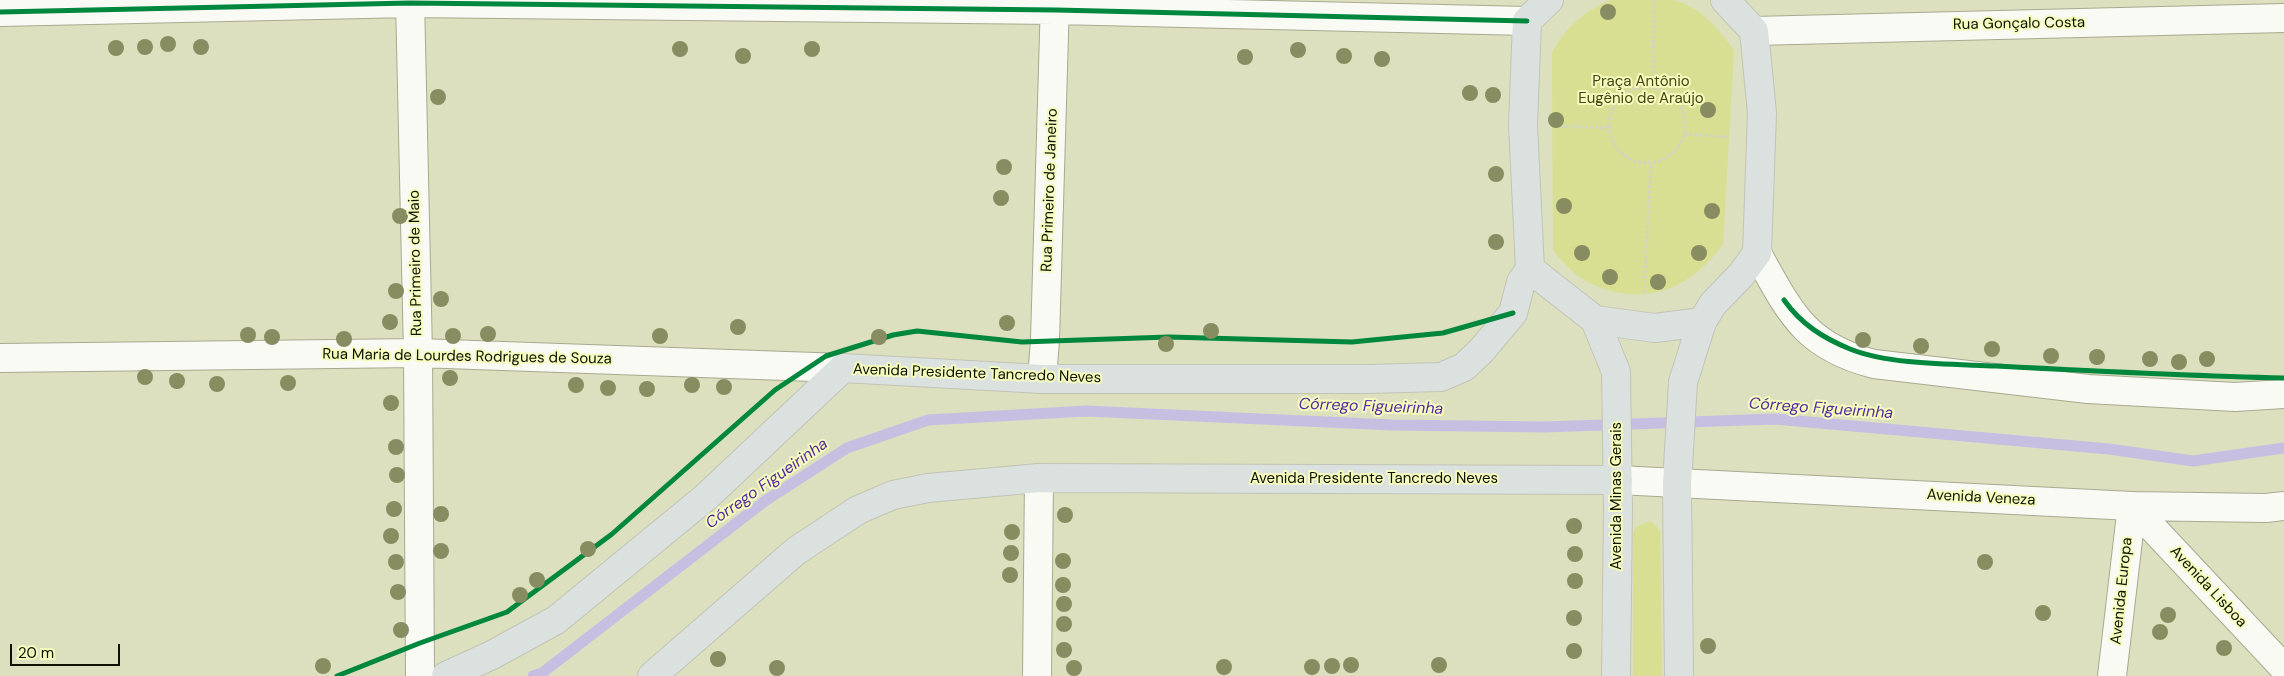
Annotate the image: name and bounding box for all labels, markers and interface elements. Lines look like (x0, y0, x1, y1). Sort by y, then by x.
street label: Rua Gonçalo Costa (1953, 14, 2085, 34)
park label: Praça Antônio Eugênio de Araújo (1578, 73, 1704, 108)
street label: Rua Primeiro de Janeiro (1038, 108, 1062, 272)
street label: Rua Primeiro de Maio (406, 190, 426, 336)
street label: Rua Maria de Lourdes Rodrigues de Souza (322, 345, 612, 369)
street label: Avenida Presidente Tancredo Neves (853, 361, 1101, 387)
water label: Córrego Figueirinha (1748, 394, 1894, 424)
water label: Córrego Figueirinha (1298, 395, 1444, 419)
street label: Avenida Minas Gerais (1608, 422, 1626, 570)
water label: Córrego Figueirinha (702, 435, 832, 533)
street label: Avenida Presidente Tancredo Neves (1250, 470, 1498, 488)
street label: Avenida Veneza (1926, 486, 2036, 510)
street label: Avenida Europa (2107, 536, 2137, 646)
street label: Avenida Lisboa (2166, 543, 2250, 631)
scale bar (12, 634, 122, 666)
text: 20 m (18, 643, 54, 663)

